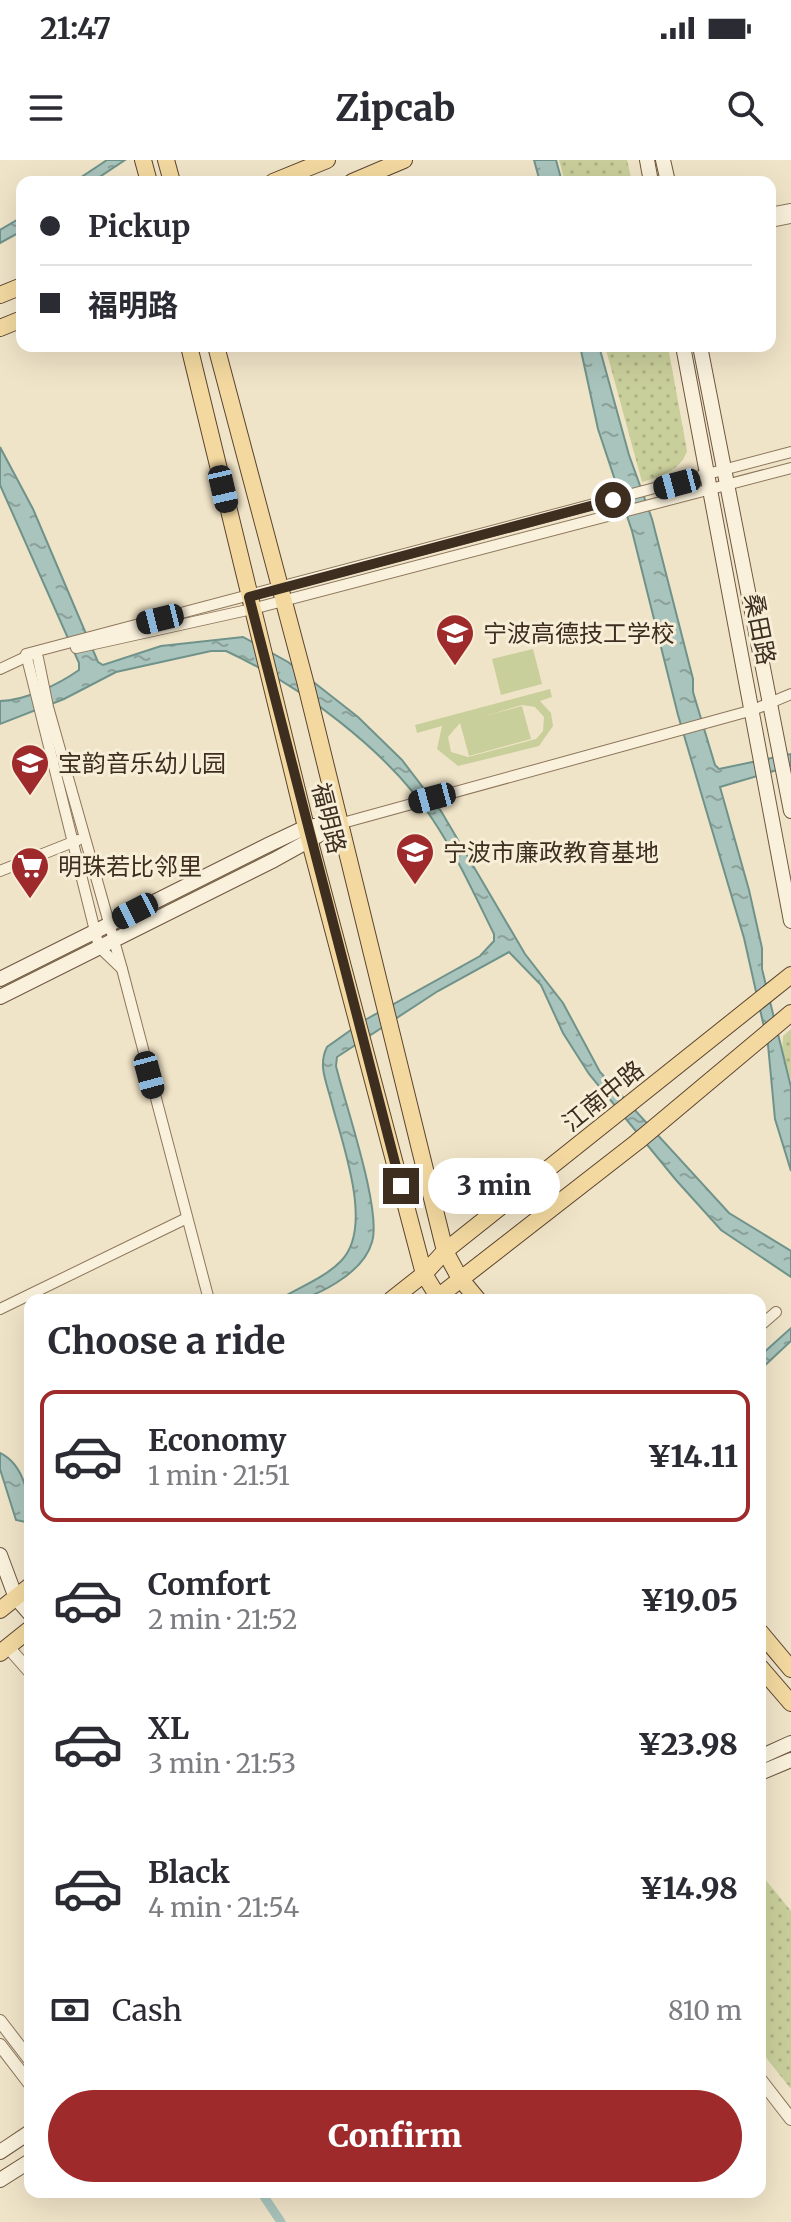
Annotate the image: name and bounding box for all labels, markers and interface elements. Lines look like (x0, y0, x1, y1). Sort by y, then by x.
text: 21:47 (40, 9, 111, 47)
icon: menu (24, 86, 68, 130)
text: Zipcab (336, 86, 455, 131)
icon: search (723, 86, 767, 130)
text: Pickup (88, 207, 190, 245)
text: 福明路 (88, 286, 178, 324)
car (206, 463, 240, 515)
car (651, 466, 703, 502)
route start (595, 482, 631, 518)
street label: 桑田路 (738, 591, 782, 667)
car (134, 602, 186, 636)
school or university icon: 宁波高德技工学校 (434, 612, 476, 667)
place label: 宁波高德技工学校 (483, 618, 675, 649)
school or university icon: 宝韵音乐幼儿园 (9, 742, 51, 797)
place label: 宝韵音乐幼儿园 (58, 748, 226, 779)
street label: 福明路 (305, 779, 353, 857)
car (406, 780, 458, 816)
school or university icon: 宁波市廉政教育基地 (394, 831, 436, 886)
place label: 宁波市廉政教育基地 (443, 837, 659, 868)
supermarket icon: 明珠若比邻里 (9, 845, 51, 900)
place label: 明珠若比邻里 (58, 851, 202, 882)
car (108, 889, 162, 933)
car (131, 1049, 167, 1101)
street label: 江南中路 (556, 1054, 650, 1138)
callout: 3 min (429, 1158, 561, 1214)
route end (383, 1168, 419, 1204)
text: 3 min (457, 1169, 531, 1202)
text: Choose a ride (48, 1319, 285, 1364)
icon: car (52, 1420, 124, 1492)
text: Economy (148, 1421, 286, 1459)
text: ¥14.11 (647, 1437, 738, 1475)
text: 1 min · 21:51 (148, 1459, 290, 1492)
icon: car (52, 1564, 124, 1636)
text: Comfort (148, 1565, 271, 1603)
text: ¥19.05 (640, 1581, 738, 1619)
text: 2 min · 21:52 (148, 1603, 297, 1636)
icon: car (52, 1708, 124, 1780)
text: XL (148, 1709, 189, 1747)
text: ¥23.98 (637, 1725, 738, 1763)
text: 3 min · 21:53 (148, 1747, 296, 1780)
icon: car (52, 1852, 124, 1924)
text: Black (148, 1853, 230, 1891)
text: ¥14.98 (639, 1869, 738, 1907)
text: 4 min · 21:54 (148, 1891, 299, 1924)
icon: cash (48, 1988, 92, 2032)
text: Cash (112, 1991, 182, 2029)
text: 810 m (668, 1994, 742, 2027)
button: Confirm (48, 2090, 742, 2182)

